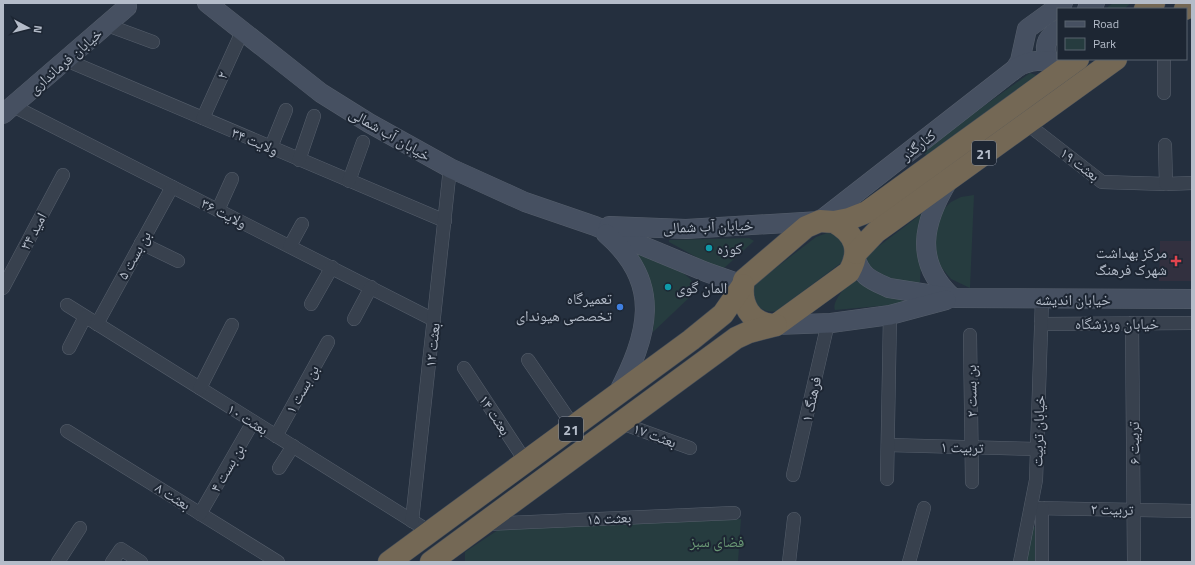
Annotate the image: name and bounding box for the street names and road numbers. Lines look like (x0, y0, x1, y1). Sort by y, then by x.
street label: خیابان فرمانداری (23, 22, 107, 100)
street label: ۲ (210, 67, 234, 83)
street label: خیابان آب شمالی (345, 101, 435, 167)
street label: ولایت ۳۴ (228, 121, 282, 161)
street label: کنارگذر (895, 124, 941, 167)
road number: 21 (972, 141, 996, 165)
street label: بعثت ۱۹ (1055, 141, 1105, 187)
street label: ولایت ۳۶ (197, 192, 251, 234)
street label: امید ۳۴ (14, 208, 52, 254)
street label: خیابان آب شمالی (662, 213, 754, 239)
street label: بن بست ۵ (111, 226, 157, 284)
street label: خیابان اندیشه (1035, 288, 1111, 311)
street label: خیابان ورزشگاه (1075, 312, 1159, 335)
street label: بعثت ۱۲ (418, 322, 446, 368)
street label: بن بست ۱ (279, 360, 325, 418)
street label: بن بست ۲ (959, 365, 983, 417)
street label: فرهنگ ۱ (795, 374, 827, 424)
street label: بعثت ۱۴ (473, 390, 517, 440)
street label: خیابان تربیت (1025, 394, 1051, 467)
street label: بعثت ۱۰ (223, 397, 273, 441)
road number: 21 (559, 417, 583, 441)
street label: بعثت ۱۷ (630, 417, 680, 453)
street label: تربیت ۶ (1122, 421, 1145, 465)
street label: تربیت ۱ (940, 435, 984, 459)
street label: بن بست ۴ (204, 439, 250, 497)
street label: بعثت ۸ (151, 476, 195, 516)
street label: تربیت ۲ (1090, 497, 1134, 521)
street label: بعثت ۱۵ (586, 505, 632, 531)

